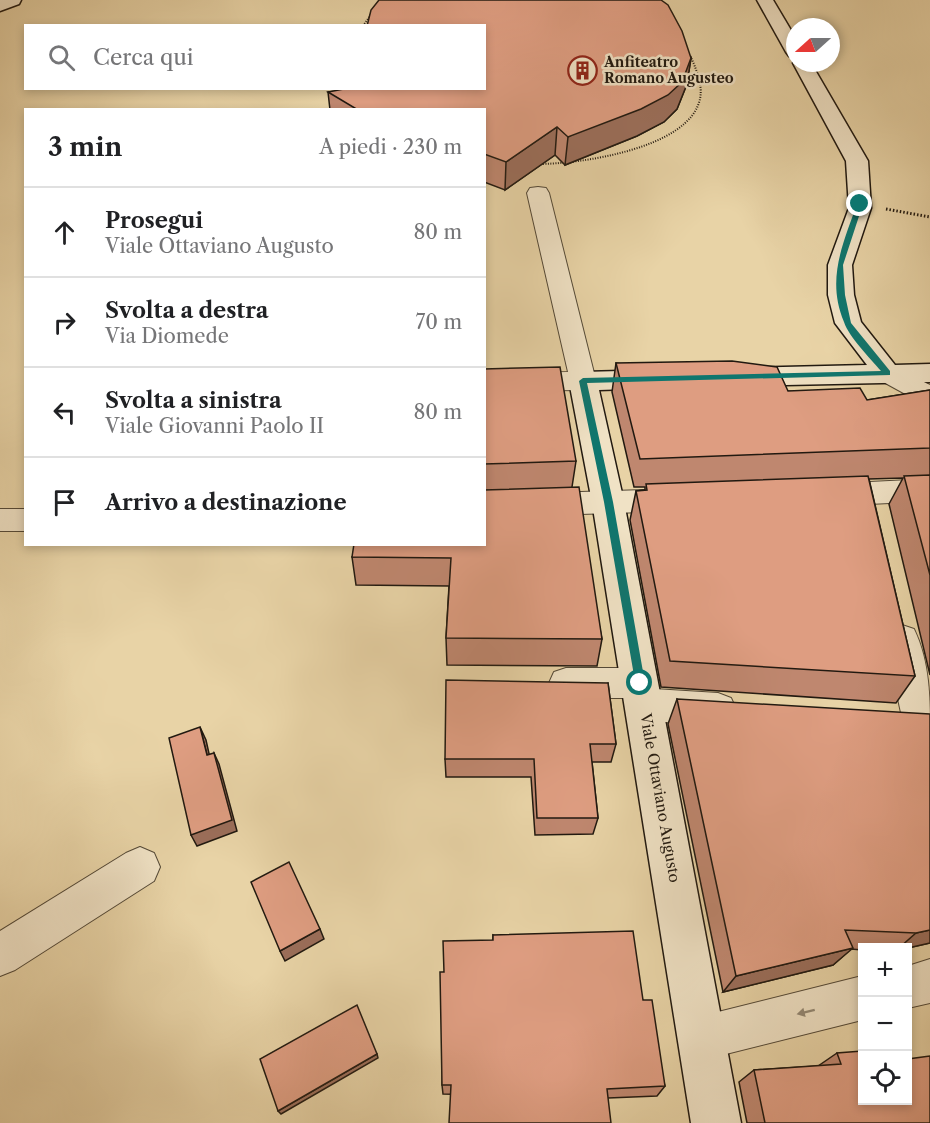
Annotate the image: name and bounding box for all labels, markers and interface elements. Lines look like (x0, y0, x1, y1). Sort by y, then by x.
north arrow (786, 18, 840, 72)
search box (24, 24, 486, 90)
icon: search (45, 41, 78, 74)
text: Cerca qui (93, 44, 194, 71)
place label: Anfiteatro Romano Augusteo (603, 53, 734, 87)
building icon: Anfiteatro Romano Augusteo (567, 54, 599, 86)
text: 3 min (48, 131, 122, 163)
text: A piedi · 230 m (319, 135, 462, 159)
route end (846, 190, 872, 216)
text: Prosegui (105, 207, 203, 234)
icon: ahead (48, 216, 81, 249)
text: 80 m (414, 220, 462, 244)
text: Viale Ottaviano Augusto (105, 234, 334, 258)
text: Svolta a destra (105, 297, 268, 324)
icon: right (48, 306, 81, 339)
text: 70 m (416, 310, 462, 334)
text: Via Diomede (105, 324, 229, 348)
text: Svolta a sinistra (105, 387, 282, 414)
icon: left (48, 396, 81, 429)
text: 80 m (414, 400, 462, 424)
text: Viale Giovanni Paolo II (105, 414, 324, 438)
icon: arrive (48, 486, 81, 519)
text: Arrivo a destinazione (105, 489, 347, 516)
route start (626, 669, 652, 695)
street label: Viale Ottaviano Augusto (636, 711, 685, 884)
map controls (858, 943, 912, 1105)
button: + (858, 943, 912, 997)
button: − (858, 997, 912, 1051)
one-way arrow (797, 1008, 815, 1018)
button: locate (858, 1051, 912, 1105)

